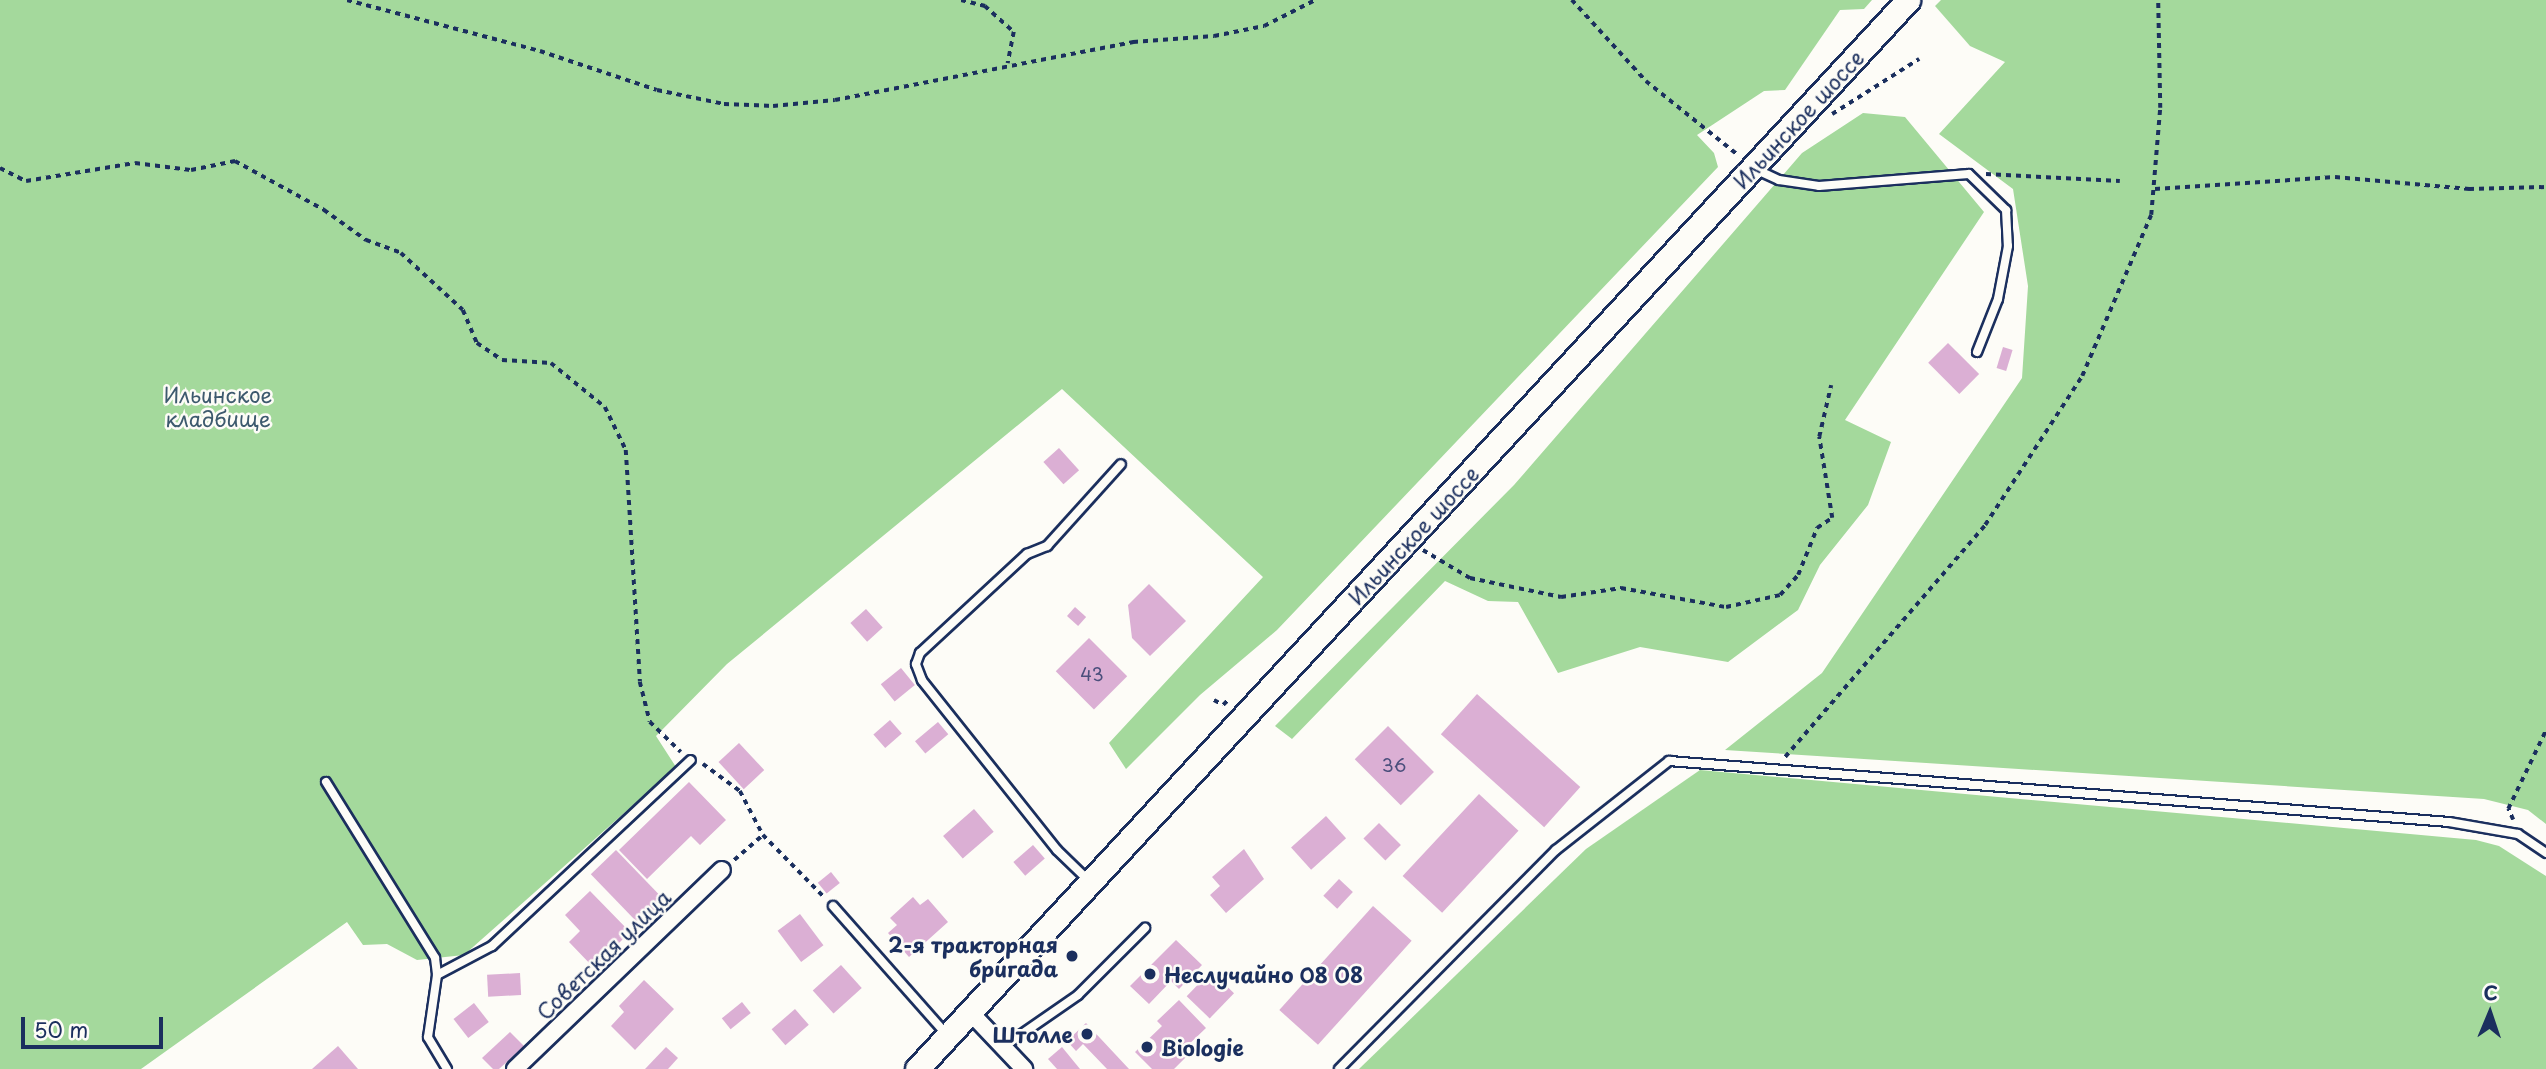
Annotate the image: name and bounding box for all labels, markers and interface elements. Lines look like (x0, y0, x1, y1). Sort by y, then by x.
street label: Ильинское шоссе (1728, 45, 1868, 193)
park label: Ильинское кладбище (164, 381, 272, 431)
street label: Ильинское шоссе (1343, 461, 1483, 609)
house number: 43 (1080, 663, 1104, 685)
house number: 36 (1382, 754, 1406, 776)
street label: Советская улица (530, 883, 676, 1025)
place label: 2-я тракторная бригада (888, 931, 1058, 981)
marker: 2-я тракторная бригада (1064, 948, 1080, 964)
place label: Неслучайно 08 08 (1164, 961, 1364, 987)
marker: Неслучайно 08 08 (1142, 966, 1158, 982)
north arrow (2455, 978, 2525, 1048)
text: С (2483, 978, 2498, 1006)
scale bar (24, 1002, 166, 1046)
text: 50 m (34, 1013, 88, 1045)
place label: Штолле (993, 1021, 1073, 1047)
marker: Штолле (1079, 1026, 1095, 1042)
place label: Biologie (1161, 1034, 1244, 1060)
marker: Biologie (1139, 1039, 1155, 1055)

